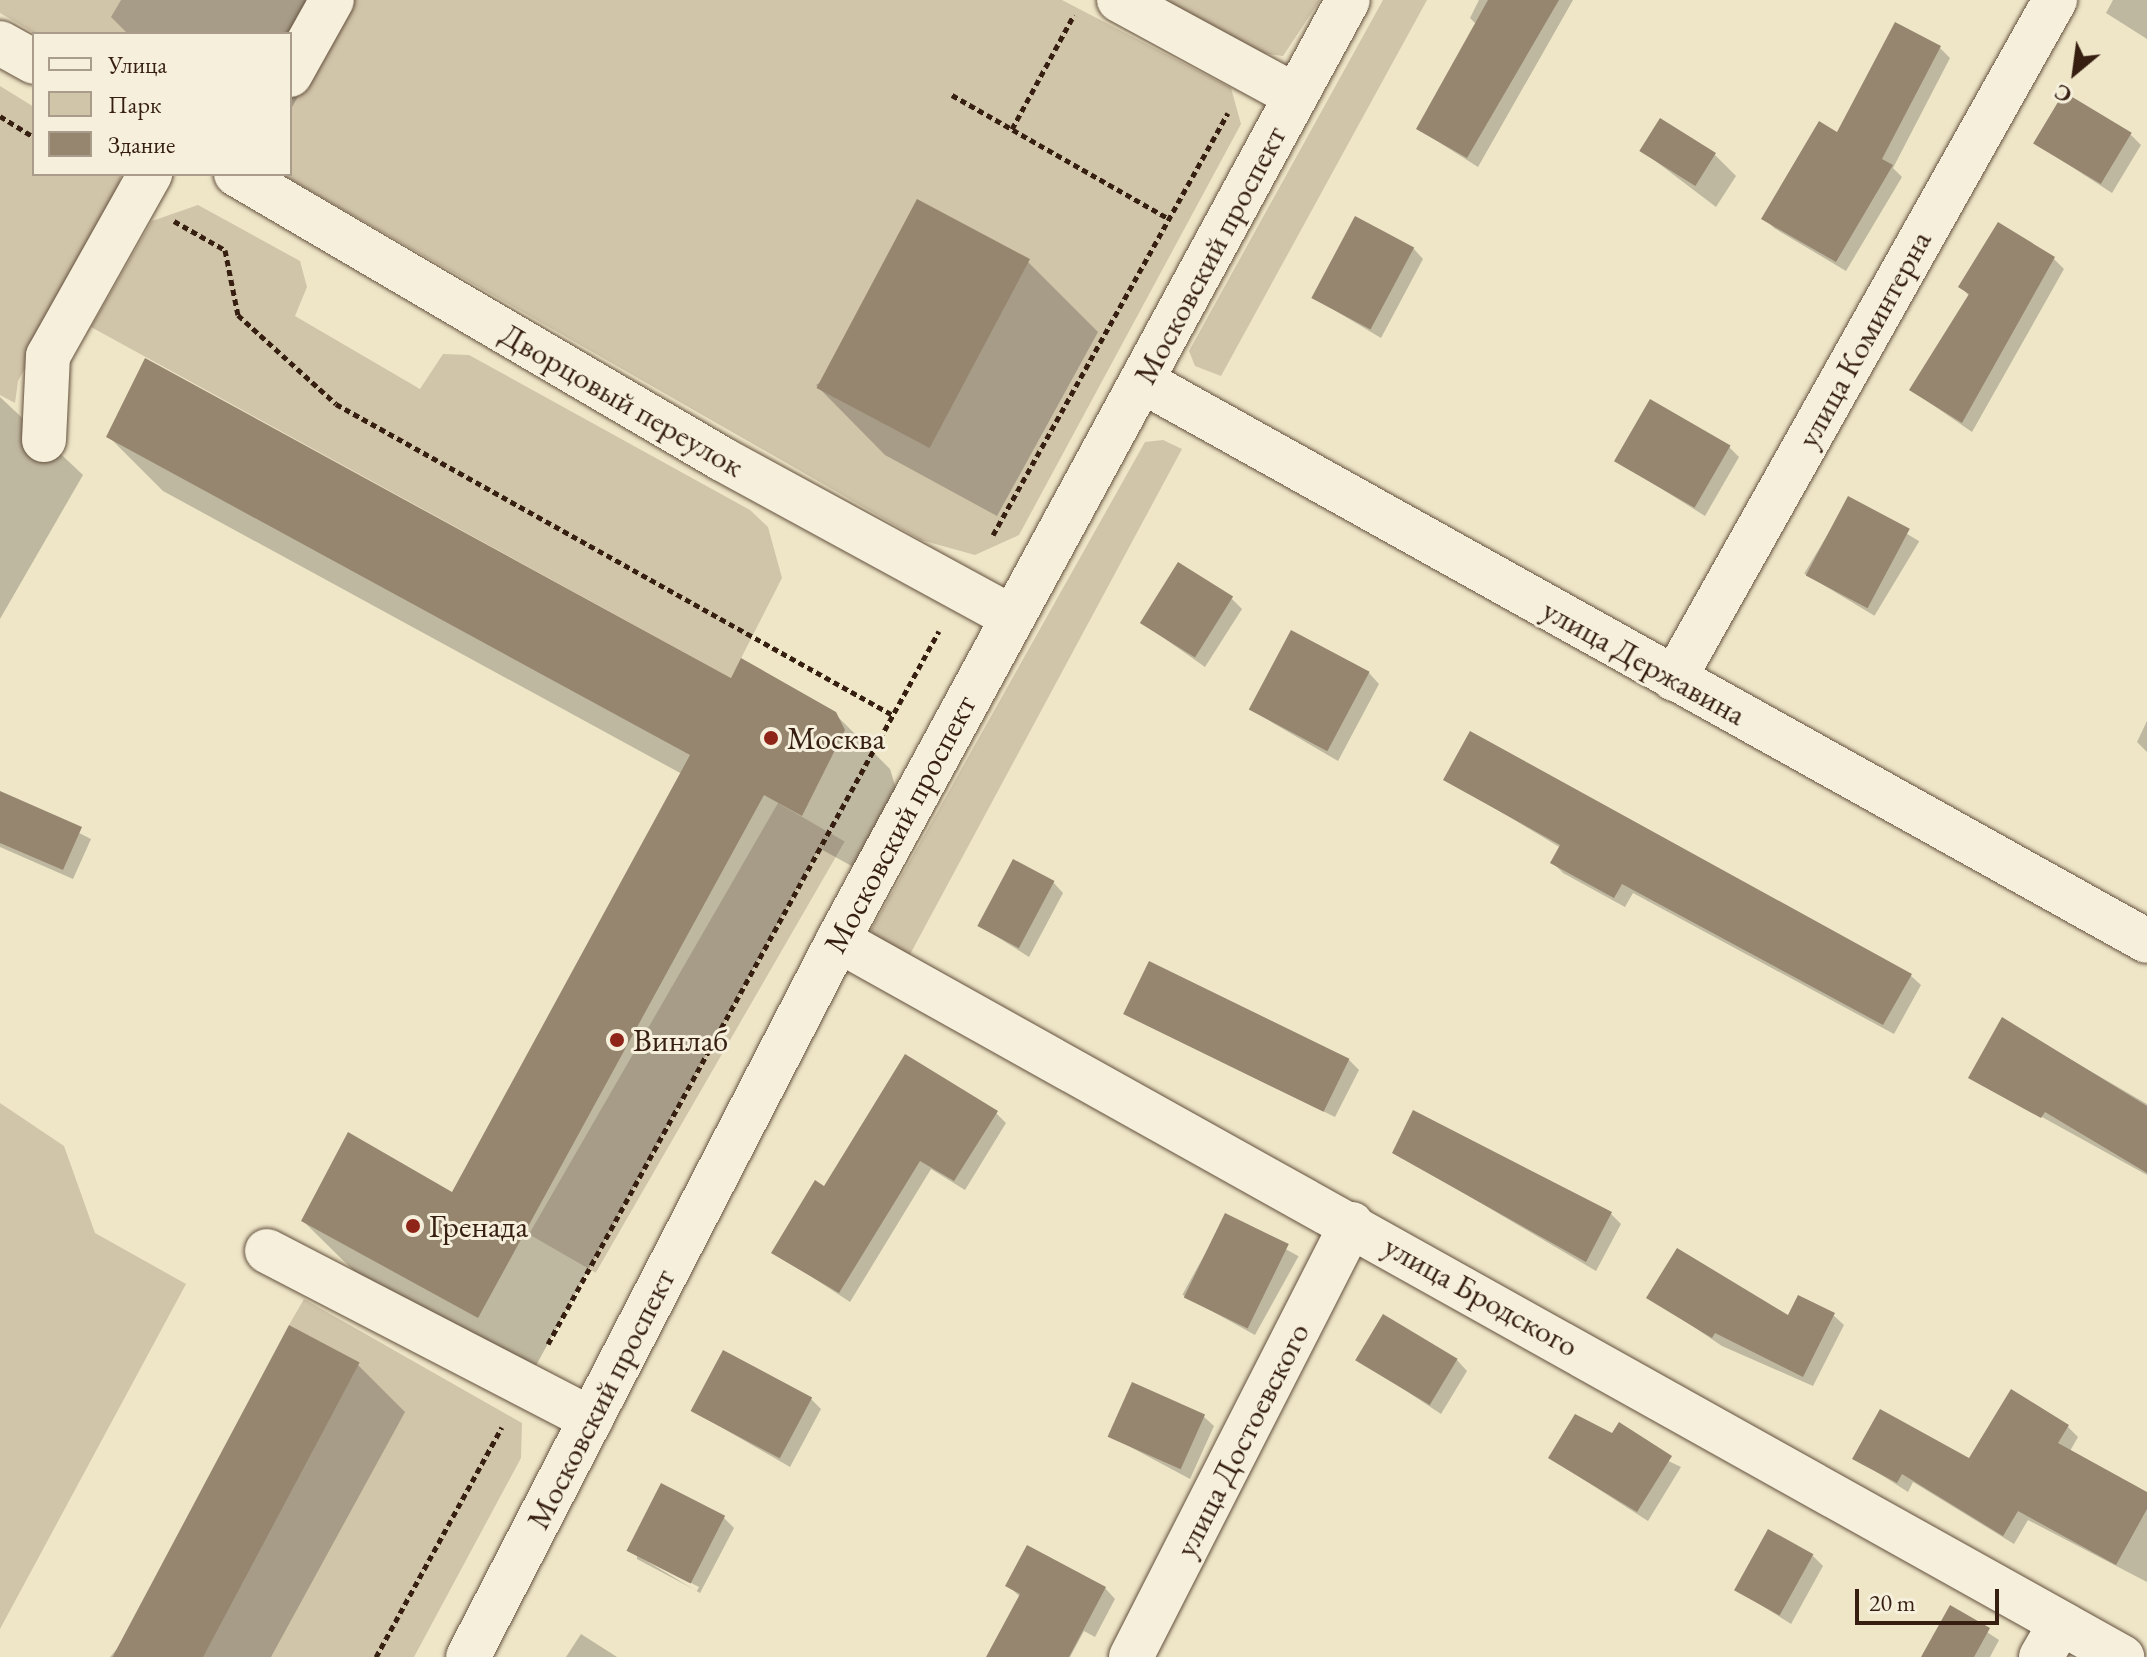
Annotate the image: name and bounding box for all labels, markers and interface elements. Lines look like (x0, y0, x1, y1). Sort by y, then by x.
legend (32, 32, 292, 176)
north arrow (2035, 32, 2115, 112)
text: Улица (108, 49, 167, 80)
text: С (2049, 77, 2077, 110)
text: Парк (108, 89, 161, 120)
street label: Московский проспект (1126, 119, 1294, 391)
text: Здание (108, 129, 175, 160)
street label: улица Коминтерна (1788, 224, 1940, 454)
street label: Дворцовый переулок (493, 315, 751, 485)
street label: улица Державина (1536, 590, 1752, 734)
street label: Московский проспект (816, 688, 984, 960)
place label: Москва (787, 719, 885, 757)
marker: Москва (762, 729, 780, 747)
place label: Винлаб (633, 1021, 728, 1059)
marker: Винлаб (608, 1031, 626, 1049)
place label: Гренада (429, 1207, 528, 1245)
marker: Гренада (404, 1217, 422, 1235)
street label: улица Бродского (1377, 1227, 1585, 1365)
street label: Московский проспект (519, 1263, 683, 1535)
street label: улица Достоевского (1166, 1316, 1318, 1564)
scale bar (1859, 1573, 2003, 1623)
text: 20 m (1869, 1587, 1916, 1618)

